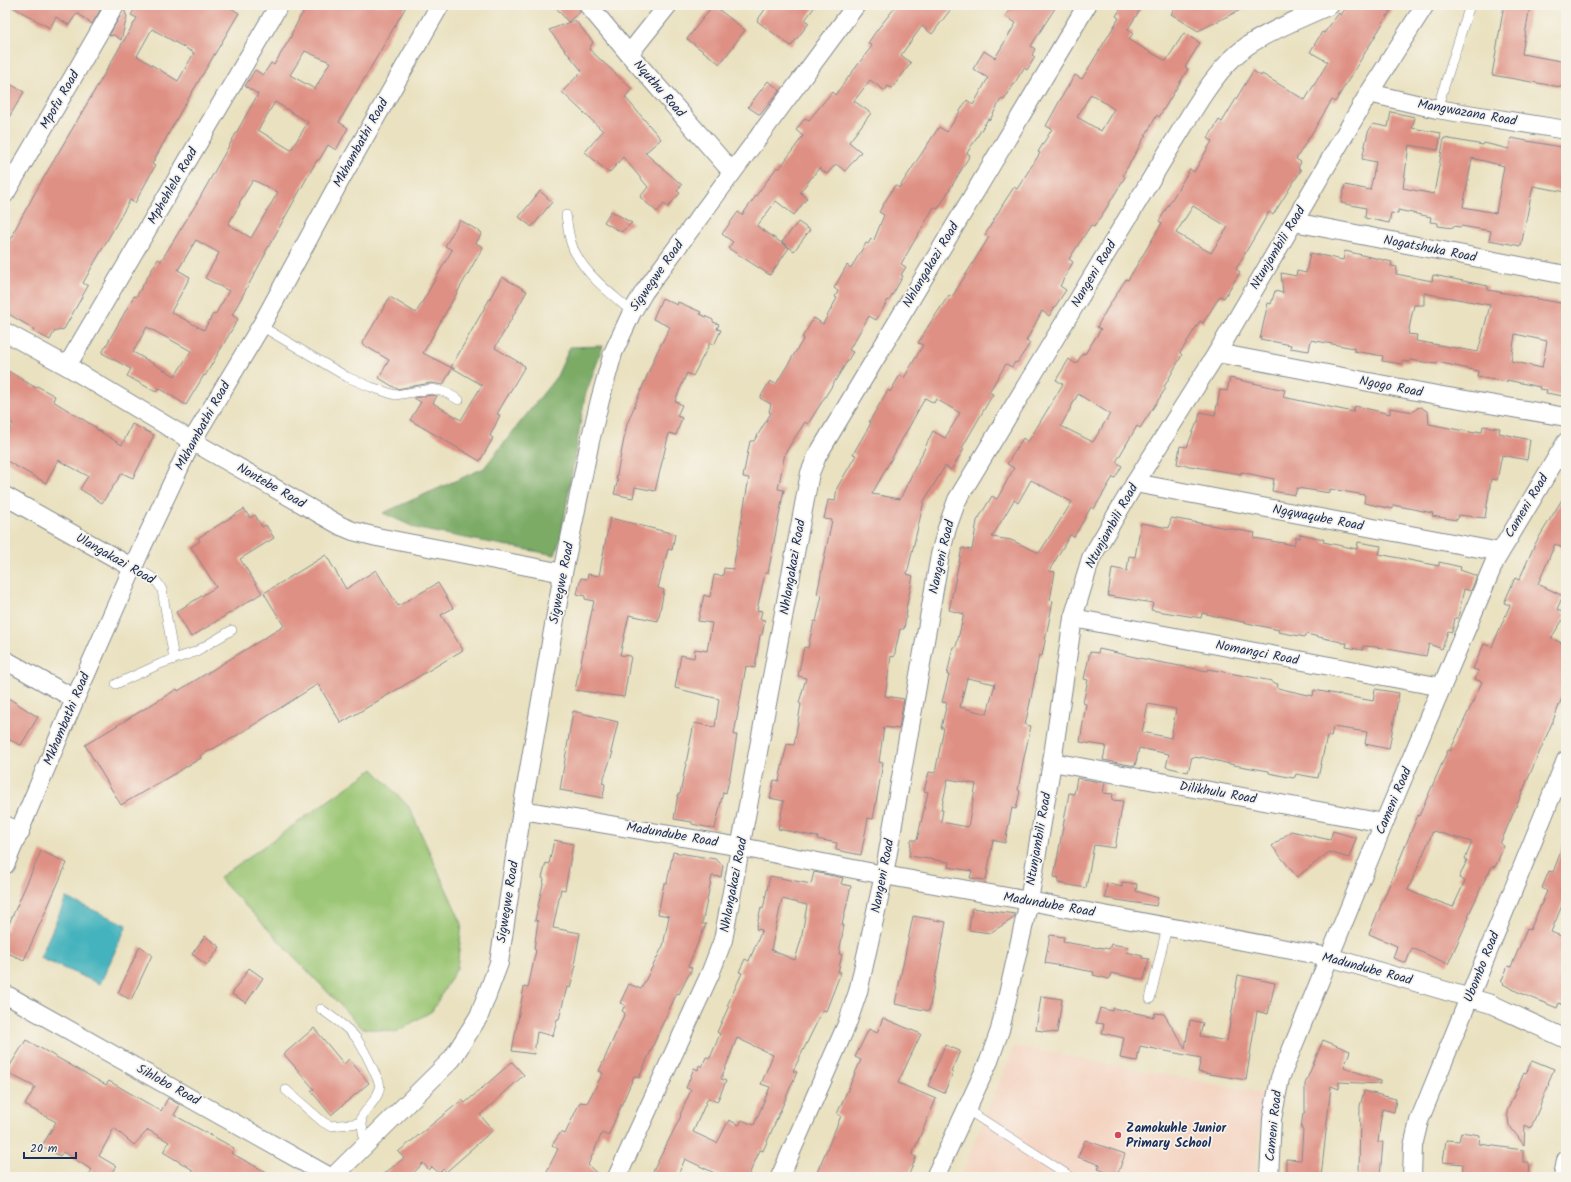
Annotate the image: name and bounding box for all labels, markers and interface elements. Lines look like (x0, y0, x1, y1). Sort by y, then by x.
street label: Nquthu Road (628, 55, 690, 123)
street label: Mpofu Road (35, 66, 86, 133)
street label: Mkhambathi Road (328, 94, 394, 191)
street label: Mangwazana Road (1416, 94, 1519, 132)
street label: Mphehlela Road (142, 143, 204, 228)
street label: Ntunjambili Road (1245, 202, 1312, 294)
street label: Nhlangakazi Road (897, 218, 965, 312)
street label: Nogatshuka Road (1382, 230, 1479, 268)
street label: Sigwegwe Road (625, 236, 690, 316)
street label: Nangeni Road (1066, 236, 1123, 312)
street label: Ngogo Road (1357, 371, 1425, 404)
street label: Mkhambathi Road (170, 377, 236, 474)
street label: Nontebe Road (233, 458, 310, 514)
street label: Cameni Road (1500, 470, 1555, 542)
street label: Ntunjambili Road (1080, 479, 1144, 572)
street label: Ngqwaqube Road (1271, 499, 1366, 537)
street label: Nhlangakazi Road (774, 517, 812, 616)
street label: Nangeni Road (923, 518, 961, 596)
street label: Ulangakazi Road (71, 528, 159, 590)
street label: Sigwegwe Road (544, 540, 580, 626)
street label: Nomangci Road (1214, 635, 1301, 671)
street label: Mkhambathi Road (38, 669, 96, 769)
street label: Cameni Road (1370, 764, 1418, 838)
street label: Dilikhulu Road (1178, 776, 1259, 810)
street label: Ntunjambili Road (1020, 790, 1058, 887)
street label: Madundube Road (625, 817, 720, 853)
street label: Nhlangakazi Road (714, 835, 754, 934)
street label: Nangeni Road (866, 837, 901, 915)
street label: Sigwegwe Road (491, 859, 525, 945)
street label: Madundube Road (1002, 887, 1097, 923)
street label: Ubombo Road (1458, 928, 1506, 1006)
street label: Madundube Road (1320, 947, 1415, 991)
street label: Sihlobo Road (132, 1059, 204, 1111)
street label: Cameni Road (1260, 1089, 1288, 1163)
place label: Zamokuhle Junior Primary School (1126, 1118, 1228, 1154)
marker: Zamokuhle Junior Primary School (1113, 1130, 1123, 1140)
scale bar (24, 1134, 76, 1160)
text: 20 m (30, 1139, 58, 1158)

